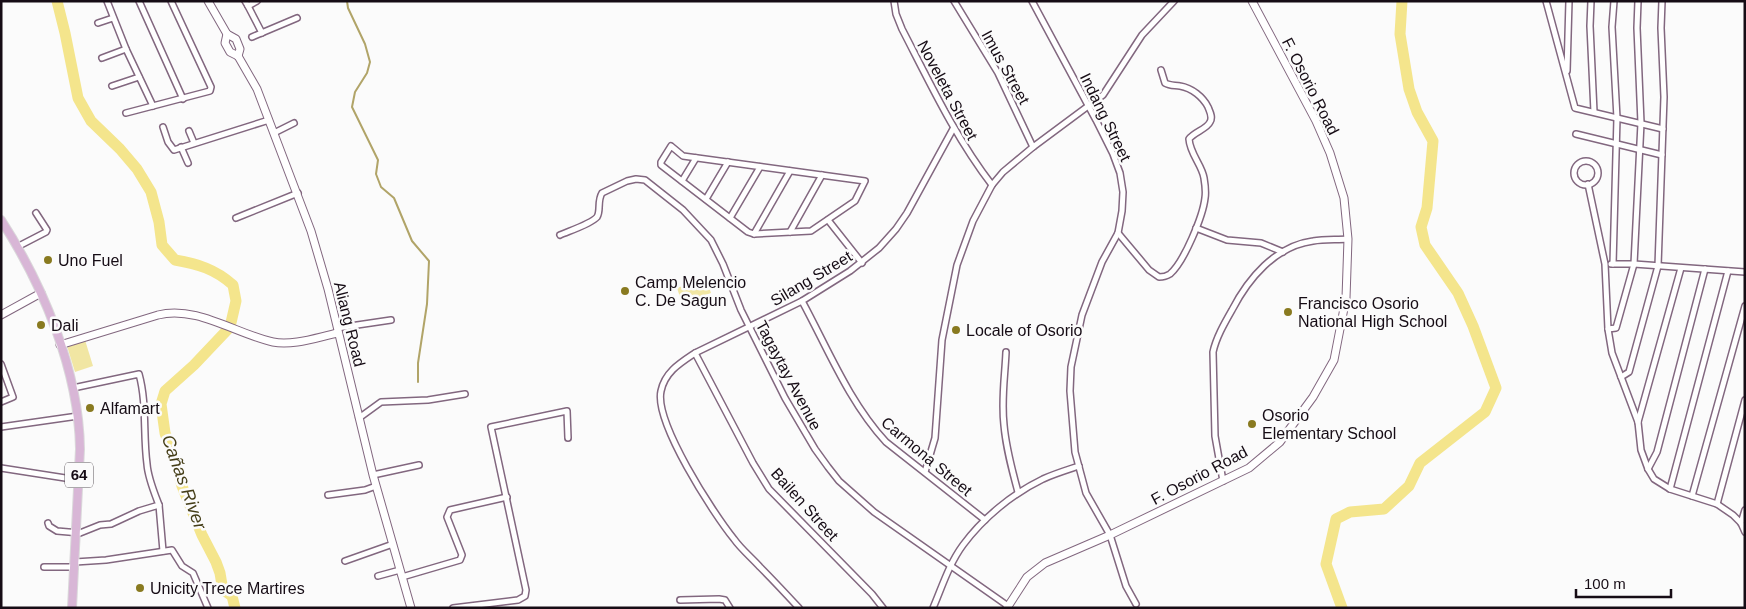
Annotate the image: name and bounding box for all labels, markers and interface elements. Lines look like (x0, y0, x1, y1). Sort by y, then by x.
street label: Imus Street (978, 27, 1033, 108)
street label: F. Osorio Road (1279, 35, 1342, 138)
street label: Noveleta Street (914, 38, 981, 143)
street label: Indang Street (1077, 70, 1134, 165)
street label: Silang Street (768, 247, 855, 309)
place label: Uno Fuel (58, 252, 123, 269)
marker: Uno Fuel (42, 254, 54, 266)
place label: Camp Melencio C. De Sagun (635, 274, 746, 309)
street label: Aliang Road (331, 280, 368, 368)
marker: Camp Melencio C. De Sagun (619, 285, 631, 297)
place label: Francisco Osorio National High School (1298, 295, 1447, 330)
marker: Francisco Osorio National High School (1282, 306, 1294, 318)
place label: Dali (51, 317, 79, 334)
street label: Tagaytay Avenue (753, 318, 825, 433)
marker: Dali (35, 319, 47, 331)
place label: Locale of Osorio (966, 322, 1083, 339)
marker: Locale of Osorio (950, 324, 962, 336)
place label: Alfamart (100, 400, 160, 417)
marker: Alfamart (84, 402, 96, 414)
place label: Osorio Elementary School (1262, 407, 1396, 442)
street label: Carmona Street (878, 414, 976, 500)
marker: Osorio Elementary School (1246, 418, 1258, 430)
water label: Cañas River (158, 432, 211, 533)
street label: F. Osorio Road (1148, 443, 1250, 508)
road number: 64 (65, 462, 93, 488)
street label: Bailen Street (768, 465, 842, 544)
scale bar (1576, 566, 1671, 598)
text: 100 m (1584, 575, 1626, 592)
place label: Unicity Trece Martires (150, 580, 305, 597)
marker: Unicity Trece Martires (134, 582, 146, 594)

